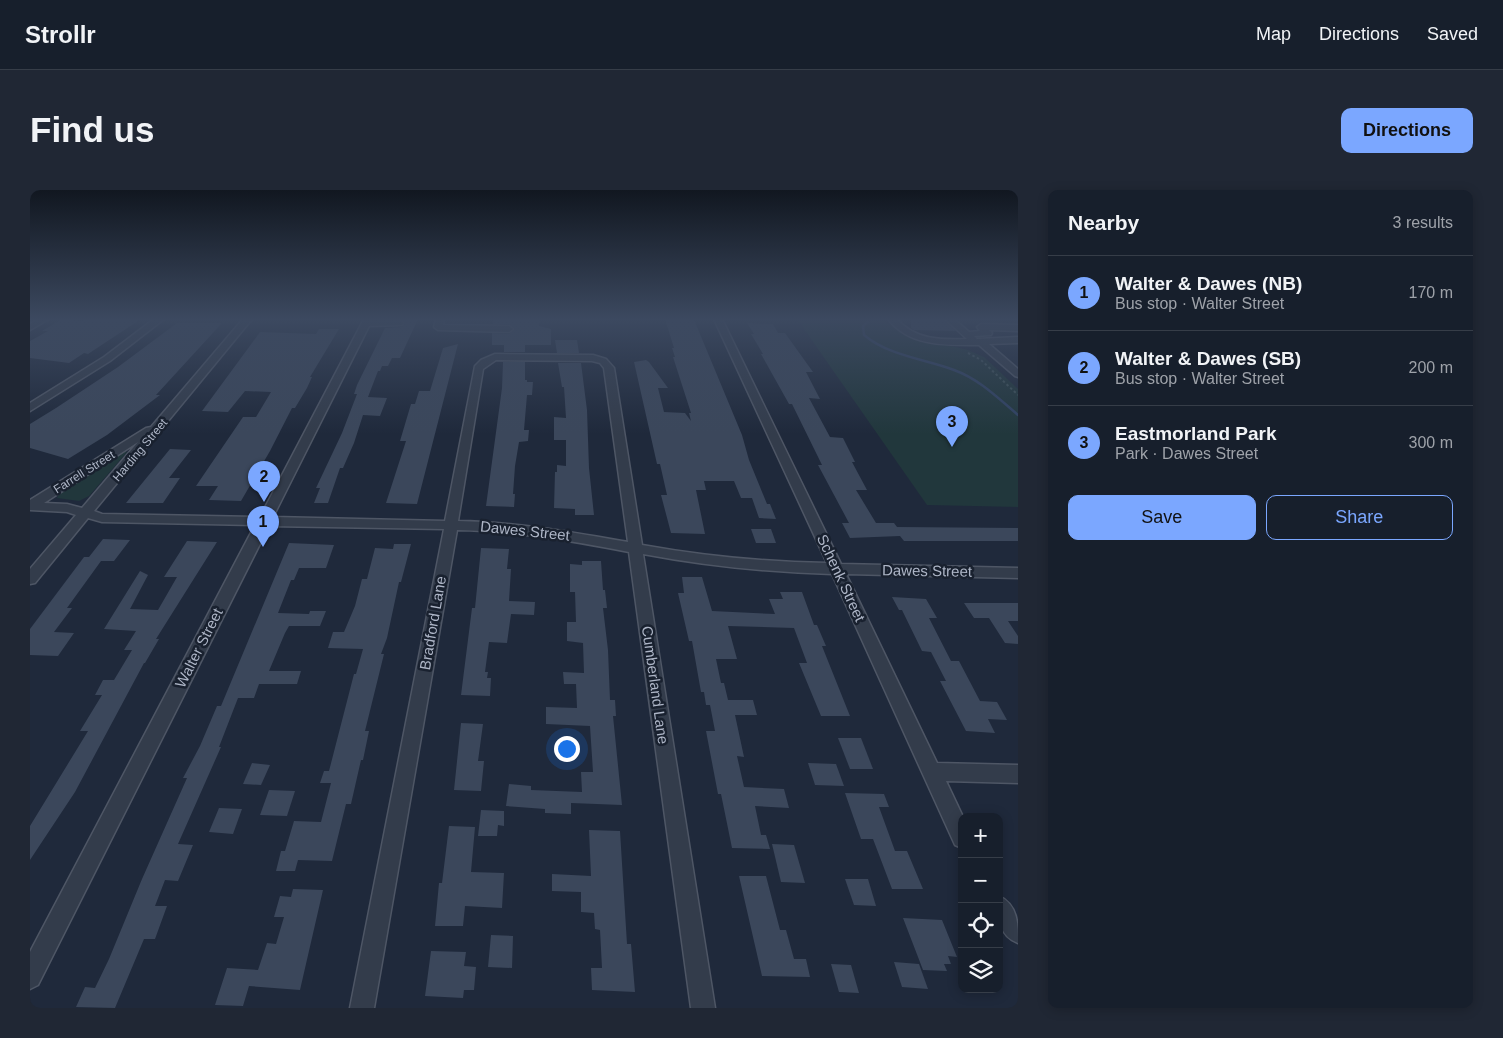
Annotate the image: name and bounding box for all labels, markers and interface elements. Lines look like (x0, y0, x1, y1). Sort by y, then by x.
text: Strollr (25, 21, 96, 48)
text: Map (1256, 24, 1291, 44)
text: Directions (1319, 24, 1399, 44)
text: Saved (1427, 24, 1478, 44)
button: Directions (1341, 108, 1473, 153)
text: Find us (30, 110, 154, 149)
text: Nearby (1068, 211, 1139, 234)
text: 3 results (1393, 214, 1453, 231)
text: Walter & Dawes (NB) (1115, 273, 1302, 294)
text: 1 (1080, 284, 1088, 301)
text: 170 m (1409, 284, 1453, 301)
text: Bus stop · Walter Street (1115, 295, 1284, 312)
text: Walter & Dawes (SB) (1115, 348, 1301, 369)
text: 2 (1080, 359, 1088, 376)
text: 200 m (1409, 359, 1453, 376)
text: Bus stop · Walter Street (1115, 370, 1284, 387)
pin: 3 (936, 406, 968, 447)
street label: Harding Street (110, 415, 171, 484)
text: Eastmorland Park (1115, 423, 1277, 444)
text: 3 (1080, 434, 1088, 451)
text: 300 m (1409, 434, 1453, 451)
text: Park · Dawes Street (1115, 445, 1258, 462)
street label: Farrell Street (51, 447, 118, 496)
pin: 2 (248, 461, 280, 502)
button: Save (1068, 495, 1256, 540)
button: Share (1266, 495, 1453, 540)
pin: 1 (247, 506, 279, 547)
street label: Dawes Street (479, 517, 572, 544)
street label: Schenk Street (814, 532, 869, 625)
street label: Dawes Street (882, 561, 973, 580)
street label: Bradford Lane (416, 575, 449, 671)
street label: Walter Street (171, 604, 226, 690)
street label: Cumberland Lane (639, 625, 672, 745)
your location (554, 736, 580, 762)
map controls (958, 813, 1003, 993)
button: + (958, 813, 1003, 858)
button: − (958, 858, 1003, 903)
button: locate (958, 903, 1003, 948)
button: layers (958, 948, 1003, 993)

